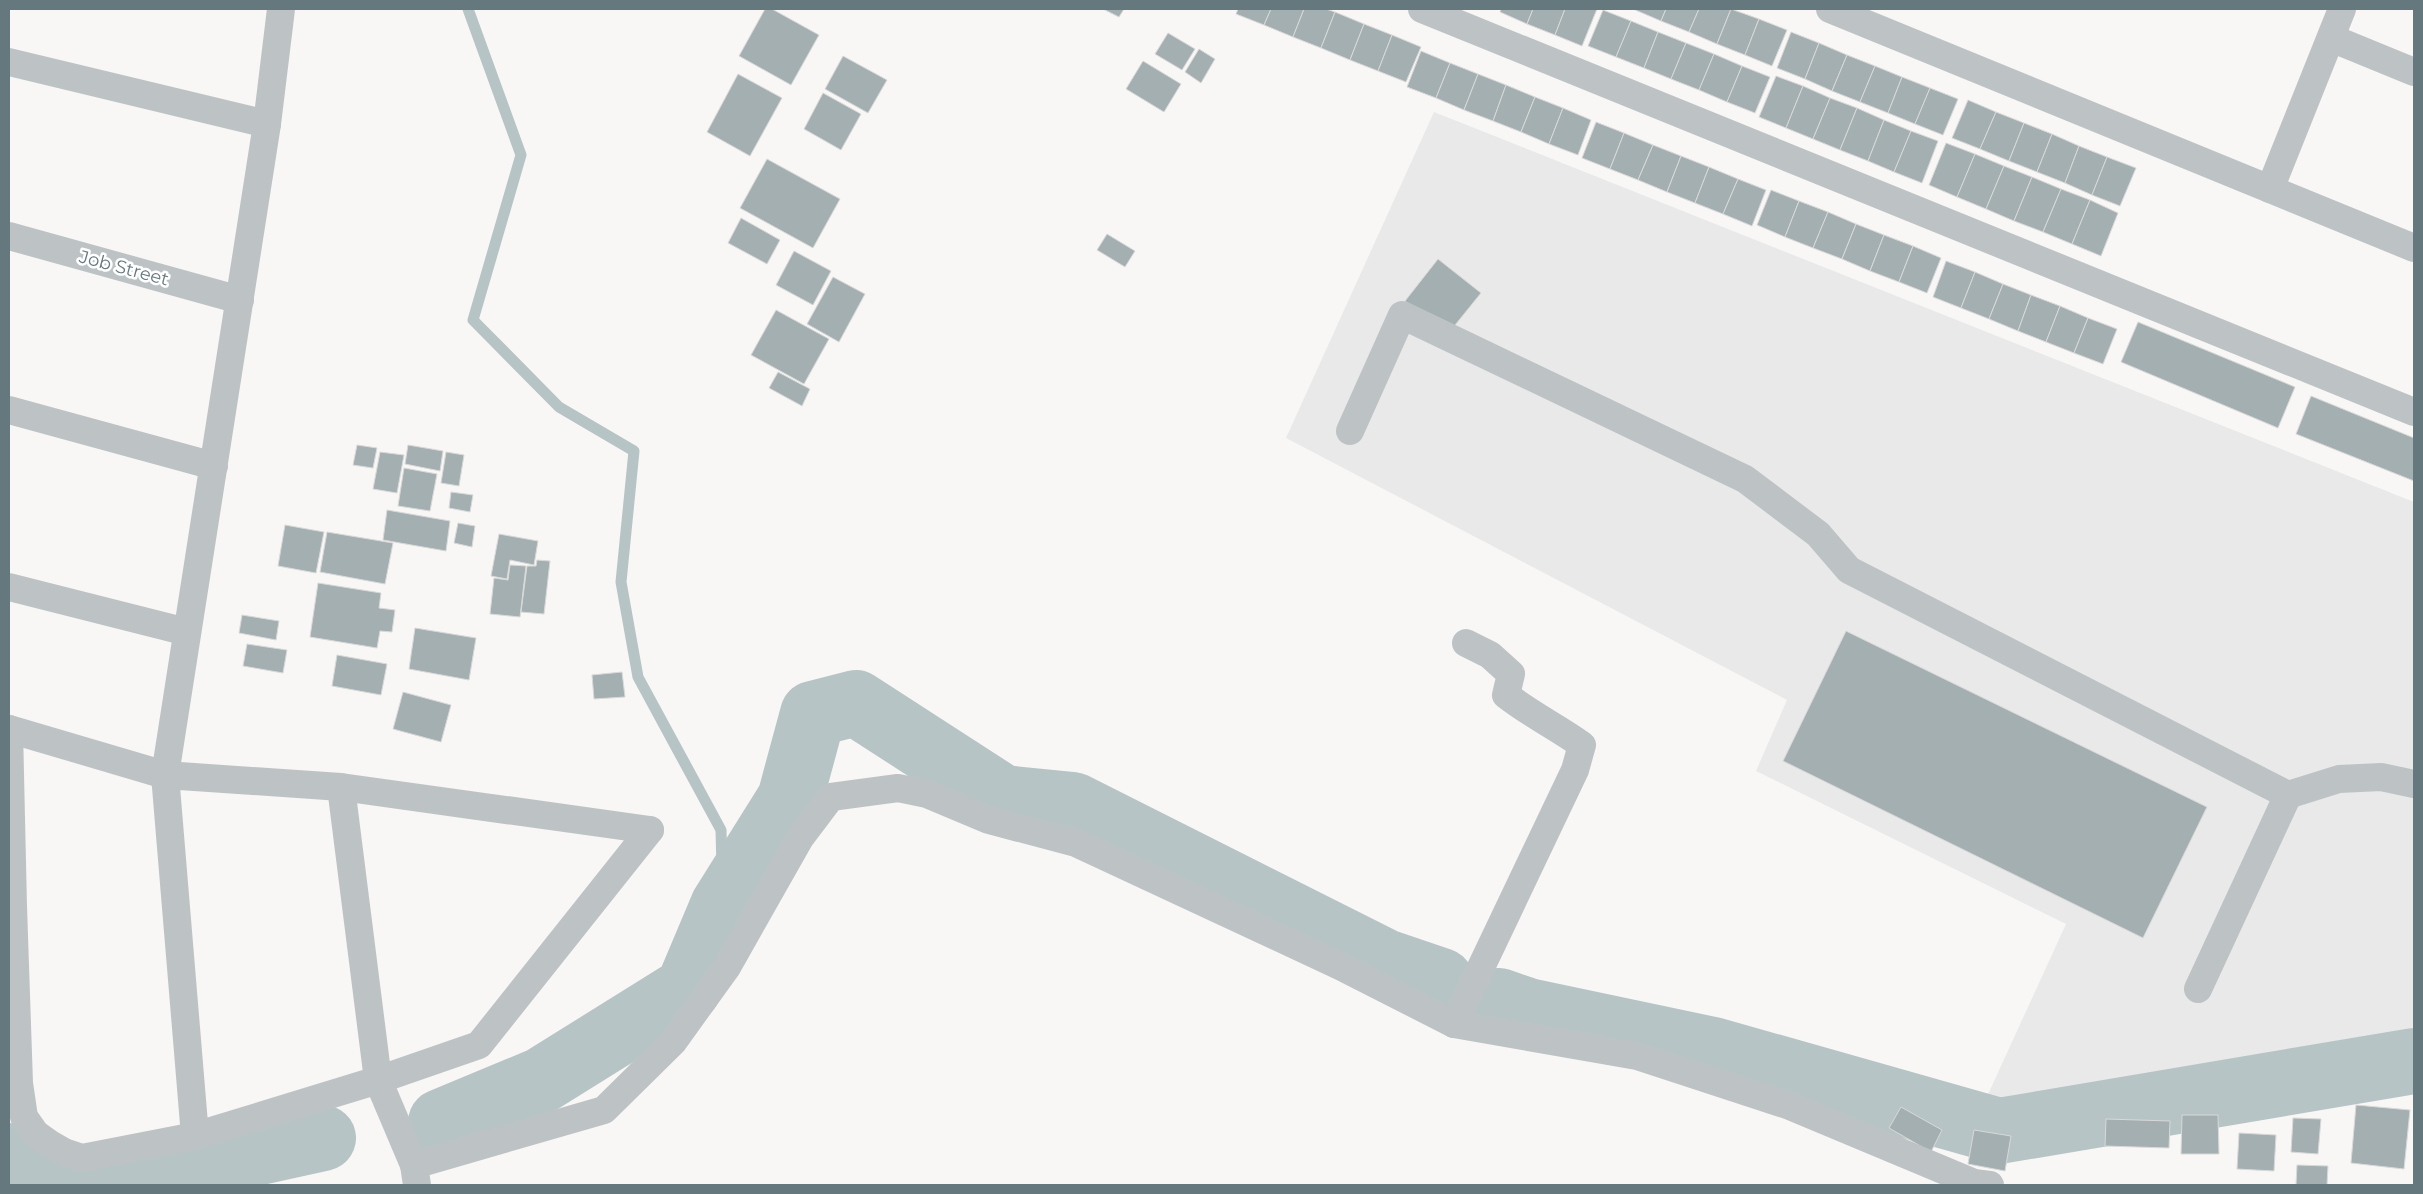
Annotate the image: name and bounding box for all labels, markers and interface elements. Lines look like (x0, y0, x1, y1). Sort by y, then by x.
street label: Job Street (76, 245, 171, 290)

